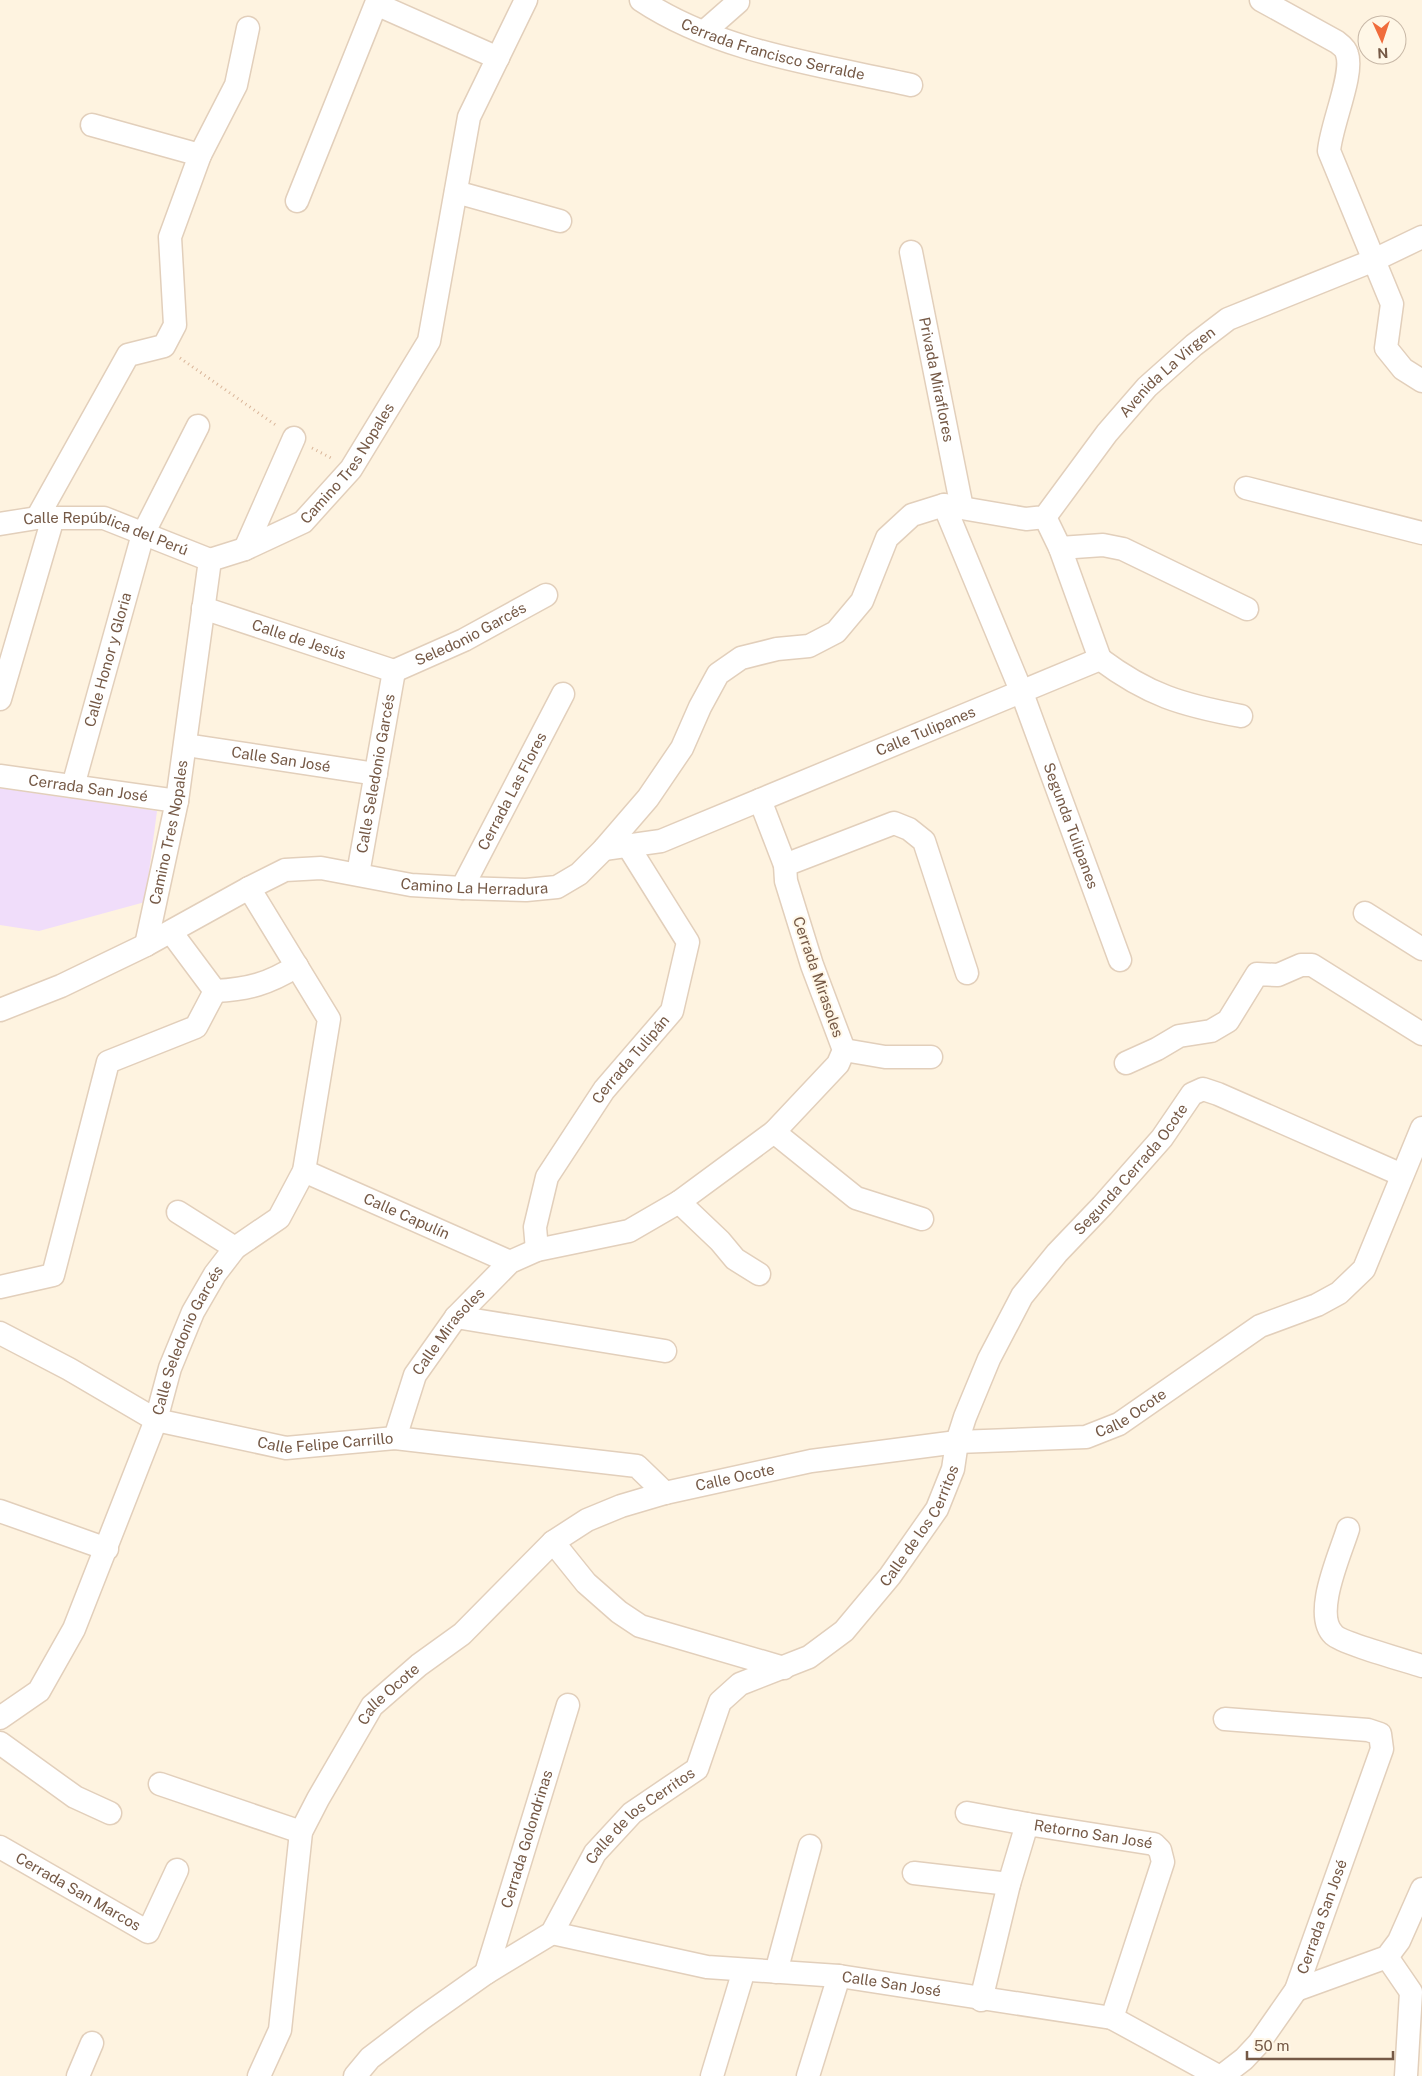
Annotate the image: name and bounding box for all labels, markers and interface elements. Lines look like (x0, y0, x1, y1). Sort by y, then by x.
street label: Cerrada Francisco Serralde (678, 15, 866, 83)
north arrow (1357, 15, 1407, 65)
text: N (1377, 45, 1389, 61)
street label: Privada Miraflores (916, 316, 958, 443)
street label: Avenida La Virgen (1116, 323, 1218, 420)
street label: Camino Tres Nopales (297, 400, 397, 527)
street label: Calle República del Perú (22, 509, 191, 558)
street label: Calle Honor y Gloria (81, 591, 134, 729)
street label: Seledonio Garcés (412, 599, 529, 669)
street label: Calle de Jesús (250, 616, 348, 663)
street label: Calle Seledonio Garcés (353, 693, 398, 854)
street label: Calle Tulipanes (873, 703, 978, 759)
street label: Cerrada Las Flores (474, 729, 550, 853)
street label: Calle San José (230, 743, 332, 775)
street label: Camino Tres Nopales (146, 759, 191, 906)
street label: Segunda Tulipanes (1040, 760, 1102, 891)
street label: Cerrada San José (27, 771, 149, 805)
street label: Camino La Herradura (399, 874, 549, 898)
street label: Cerrada Mirasoles (790, 914, 847, 1039)
street label: Cerrada Tulipán (588, 1012, 673, 1107)
street label: Segunda Cerrada Ocote (1070, 1100, 1191, 1238)
street label: Calle Capulín (361, 1189, 452, 1242)
street label: Calle Seledonio Garcés (149, 1262, 226, 1417)
street label: Calle Mirasoles (409, 1284, 488, 1378)
street label: Calle Ocote (1093, 1385, 1169, 1441)
street label: Calle Felipe Carrillo (256, 1429, 394, 1456)
street label: Calle Ocote (694, 1460, 776, 1494)
street label: Calle de los Cerritos (876, 1462, 962, 1590)
street label: Calle Ocote (354, 1660, 422, 1728)
street label: Calle de los Cerritos (582, 1764, 698, 1867)
street label: Cerrada Golondrinas (497, 1768, 556, 1910)
street label: Retorno San José (1033, 1816, 1154, 1852)
street label: Cerrada San Marcos (13, 1849, 144, 1934)
street label: Cerrada San José (1293, 1857, 1350, 1976)
street label: Calle San José (841, 1968, 942, 2000)
scale bar (1247, 2028, 1393, 2060)
text: 50 m (1254, 2037, 1289, 2054)

